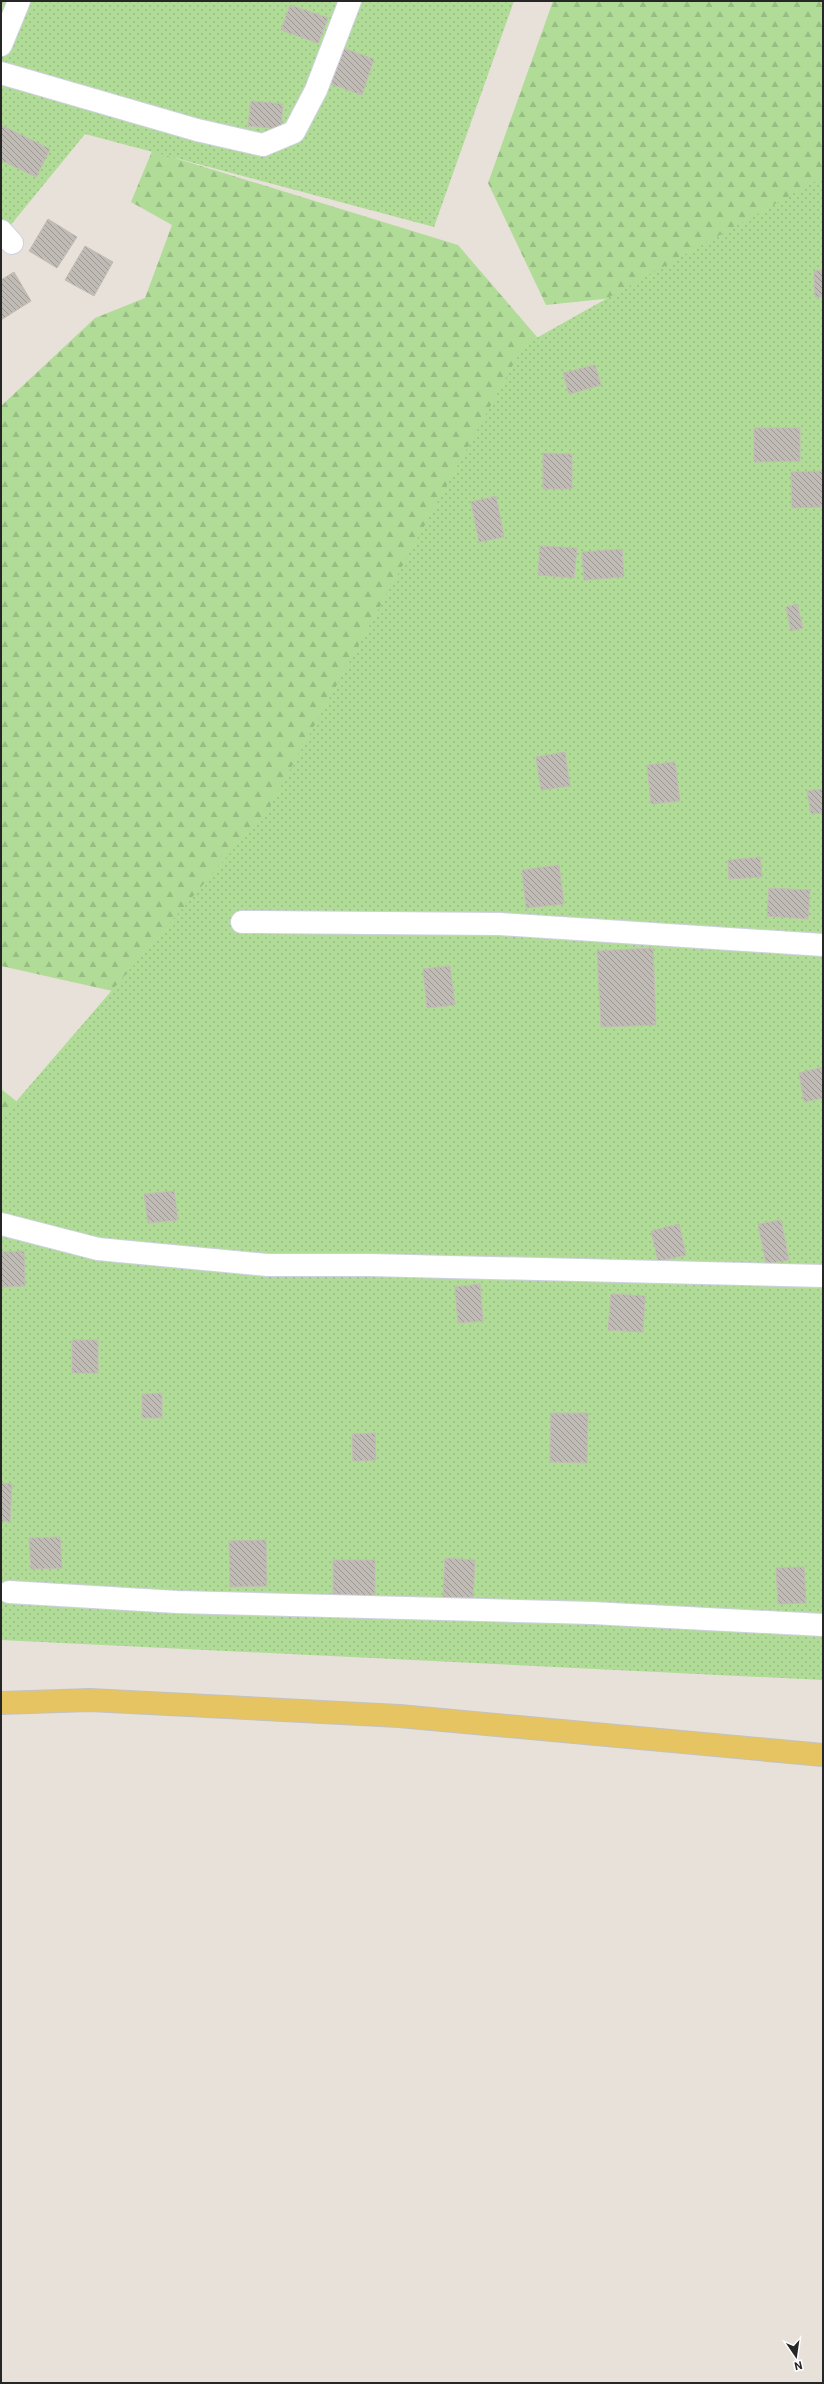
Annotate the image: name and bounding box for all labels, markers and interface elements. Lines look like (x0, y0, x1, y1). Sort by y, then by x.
north arrow (776, 2336, 816, 2376)
text: N (793, 2358, 803, 2373)

